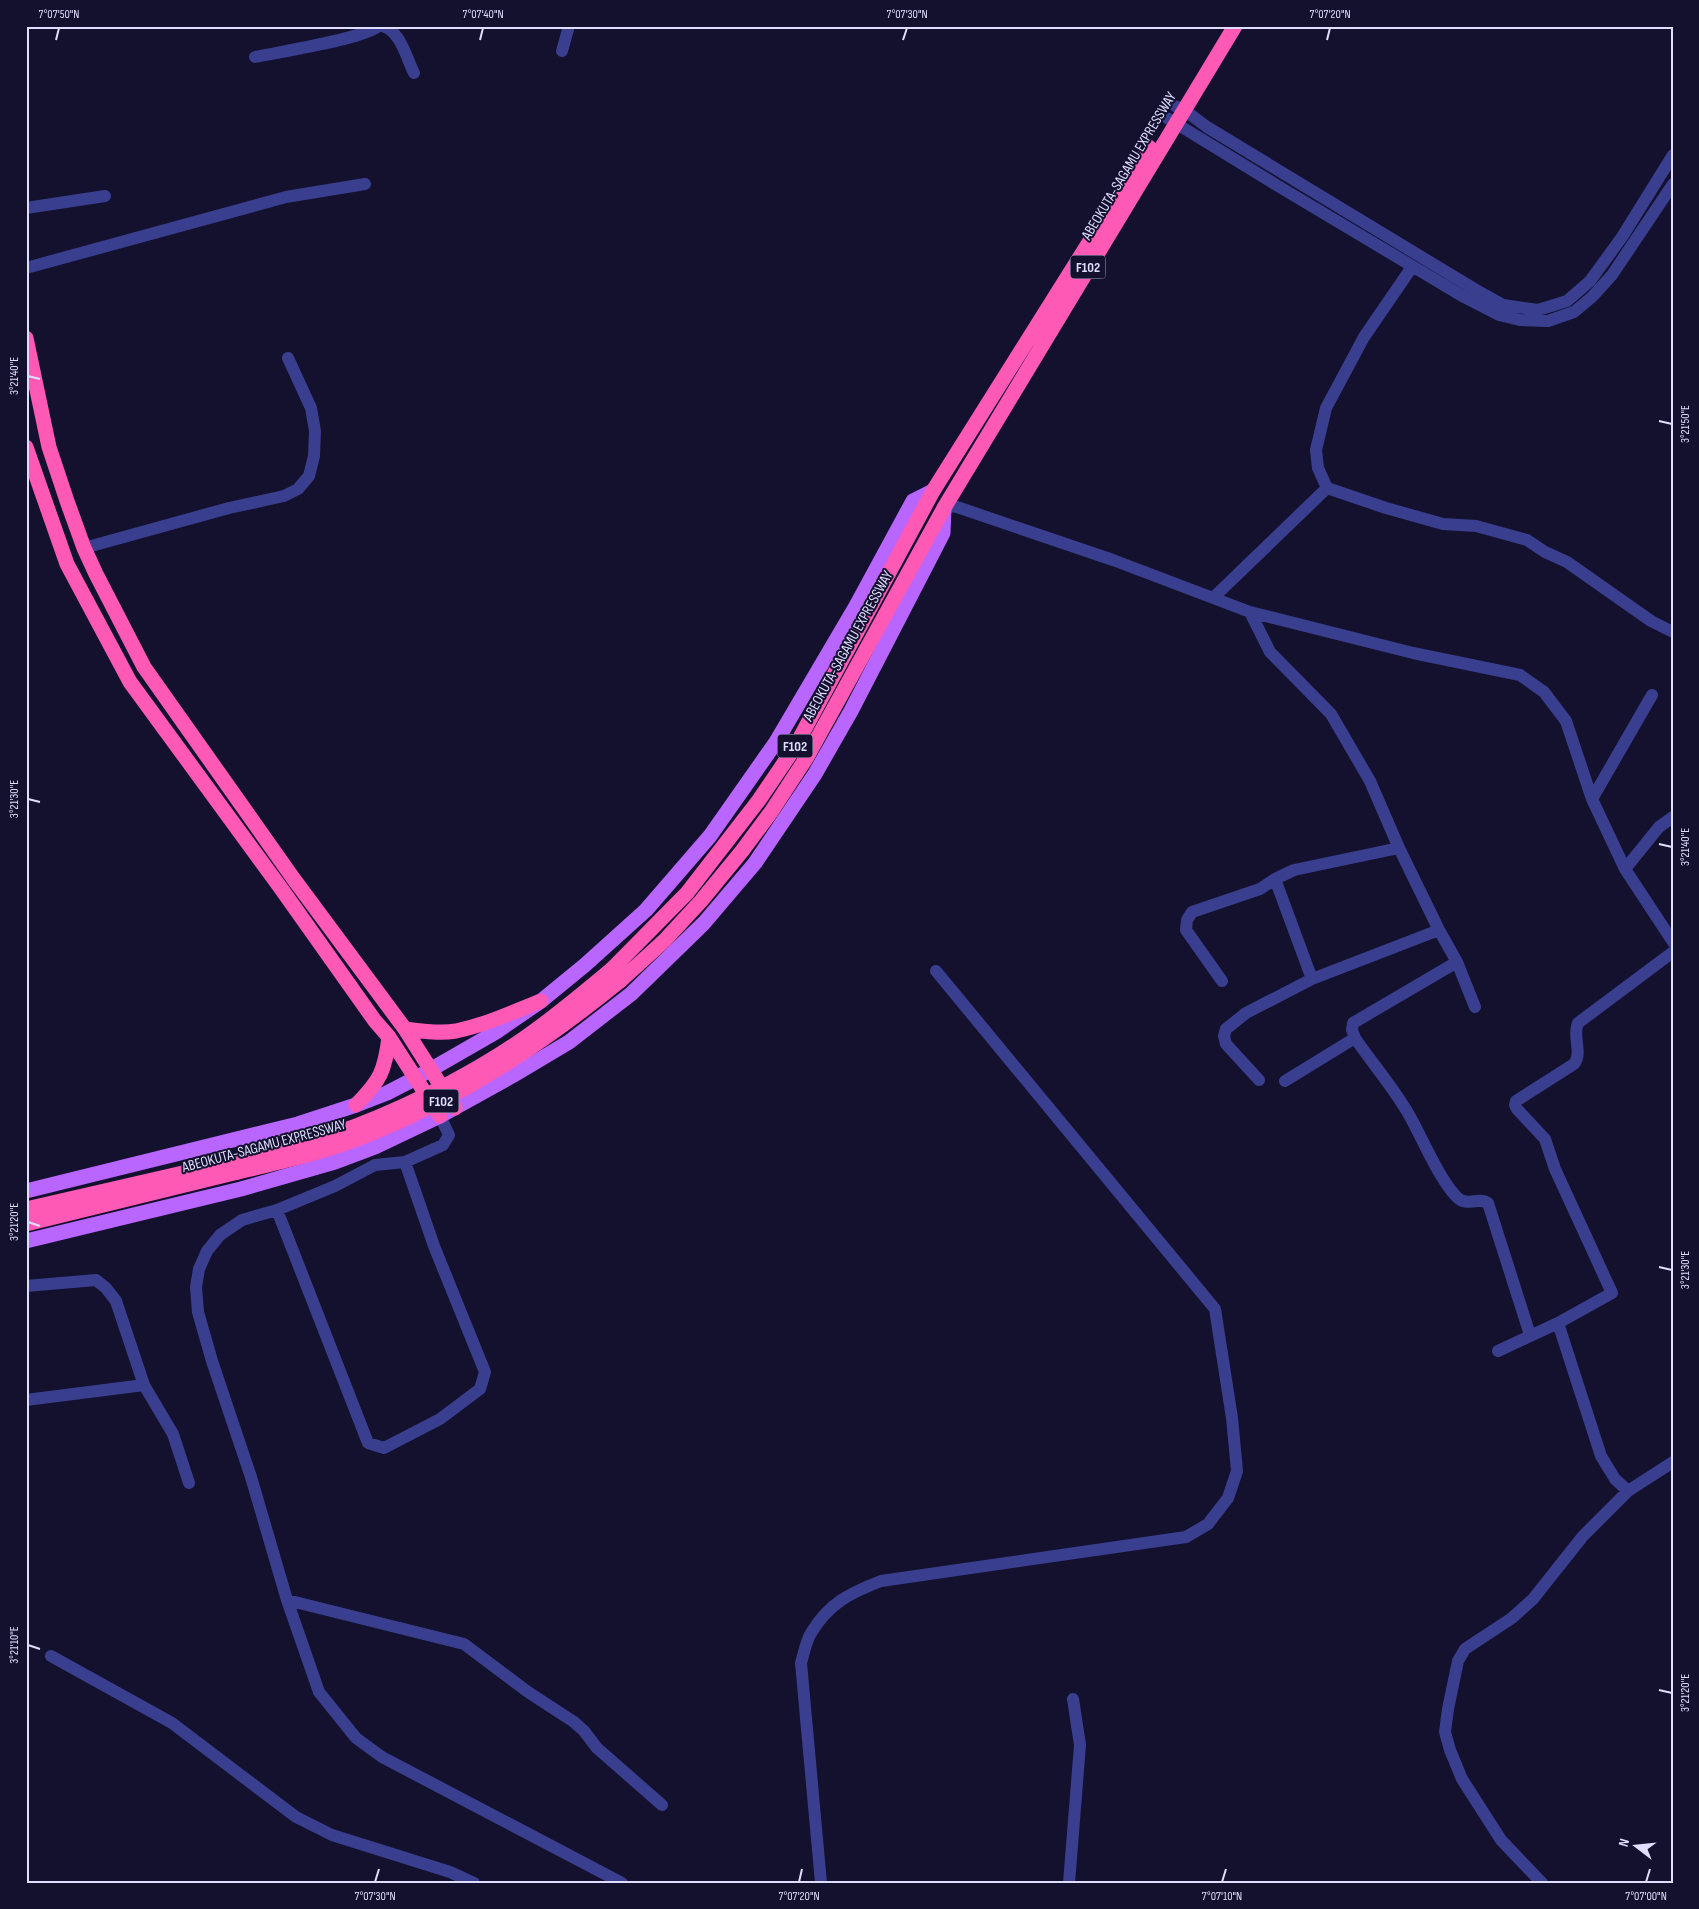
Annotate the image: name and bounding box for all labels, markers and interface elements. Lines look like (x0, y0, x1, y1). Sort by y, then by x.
text: 7°07'50"N (39, 7, 79, 22)
text: 7°07'40"N (462, 7, 504, 22)
text: 7°07'30"N (886, 7, 928, 22)
text: 7°07'20"N (1309, 7, 1351, 22)
street label: ABEOKUTA-SAGAMU EXPRESSWAY (1077, 88, 1181, 244)
road number: F102 (1070, 256, 1106, 278)
text: 3°21'40"E (7, 357, 22, 395)
text: 3°21'50"E (1678, 405, 1693, 443)
street label: ABEOKUTA-SAGAMU EXPRESSWAY (798, 567, 898, 725)
road number: F102 (778, 734, 812, 758)
text: 3°21'30"E (7, 780, 22, 818)
text: 3°21'40"E (1678, 828, 1693, 866)
road number: F102 (424, 1090, 458, 1112)
street label: ABEOKUTA-SAGAMU EXPRESSWAY (179, 1115, 349, 1177)
text: 3°21'20"E (7, 1203, 22, 1241)
text: 3°21'30"E (1678, 1251, 1693, 1289)
text: 3°21'10"E (7, 1626, 22, 1664)
text: 3°21'20"E (1678, 1674, 1693, 1712)
north arrow (1612, 1822, 1662, 1872)
text: N (1615, 1837, 1633, 1848)
text: 7°07'30"N (354, 1889, 396, 1904)
text: 7°07'20"N (778, 1889, 820, 1904)
text: 7°07'10"N (1202, 1889, 1242, 1904)
text: 7°07'00"N (1625, 1889, 1667, 1904)

